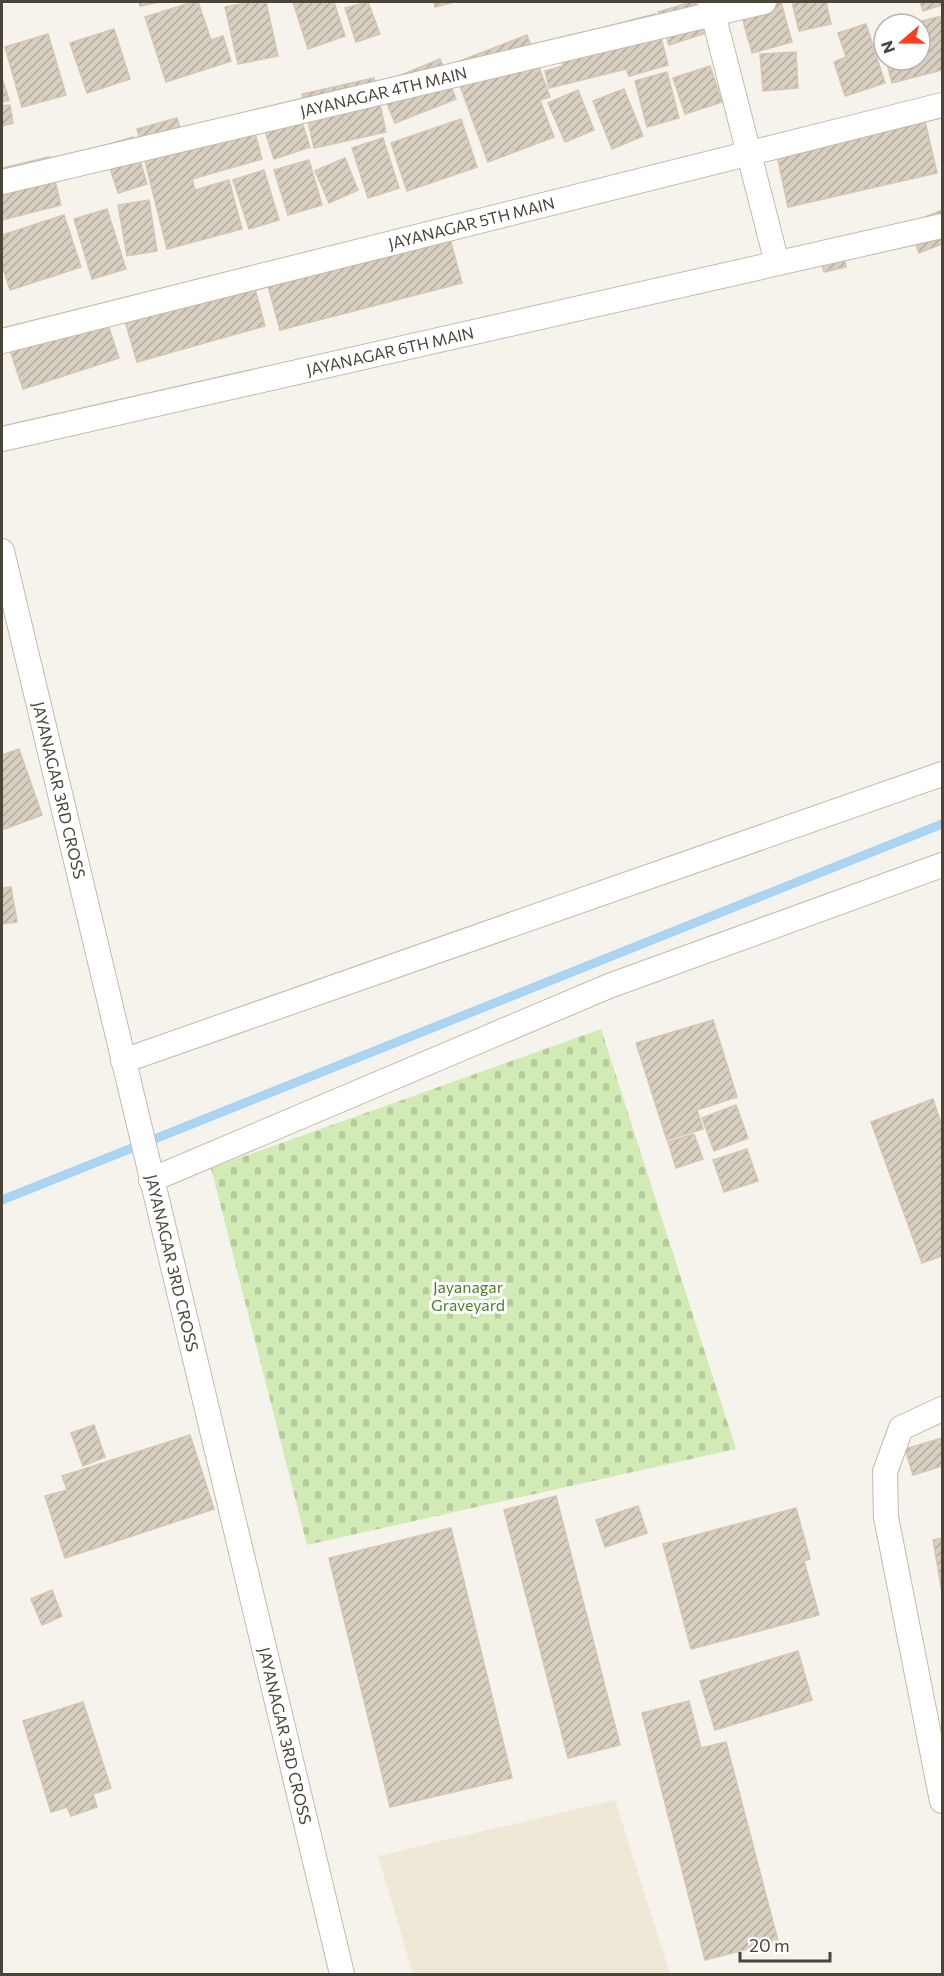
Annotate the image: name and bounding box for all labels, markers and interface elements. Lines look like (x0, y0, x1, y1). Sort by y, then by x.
north arrow (872, 12, 932, 72)
text: N (876, 38, 898, 56)
street label: JAYANAGAR 4TH MAIN (298, 63, 469, 120)
street label: JAYANAGAR 5TH MAIN (386, 193, 556, 253)
street label: JAYANAGAR 6TH MAIN (305, 322, 476, 379)
street label: JAYANAGAR 3RD CROSS (29, 700, 90, 881)
street label: JAYANAGAR 3RD CROSS (142, 1172, 203, 1353)
park label: Jayanagar Graveyard (431, 1277, 505, 1314)
street label: JAYANAGAR 3RD CROSS (255, 1645, 316, 1826)
scale bar (740, 1925, 830, 1963)
text: 20 m (749, 1934, 790, 1956)

